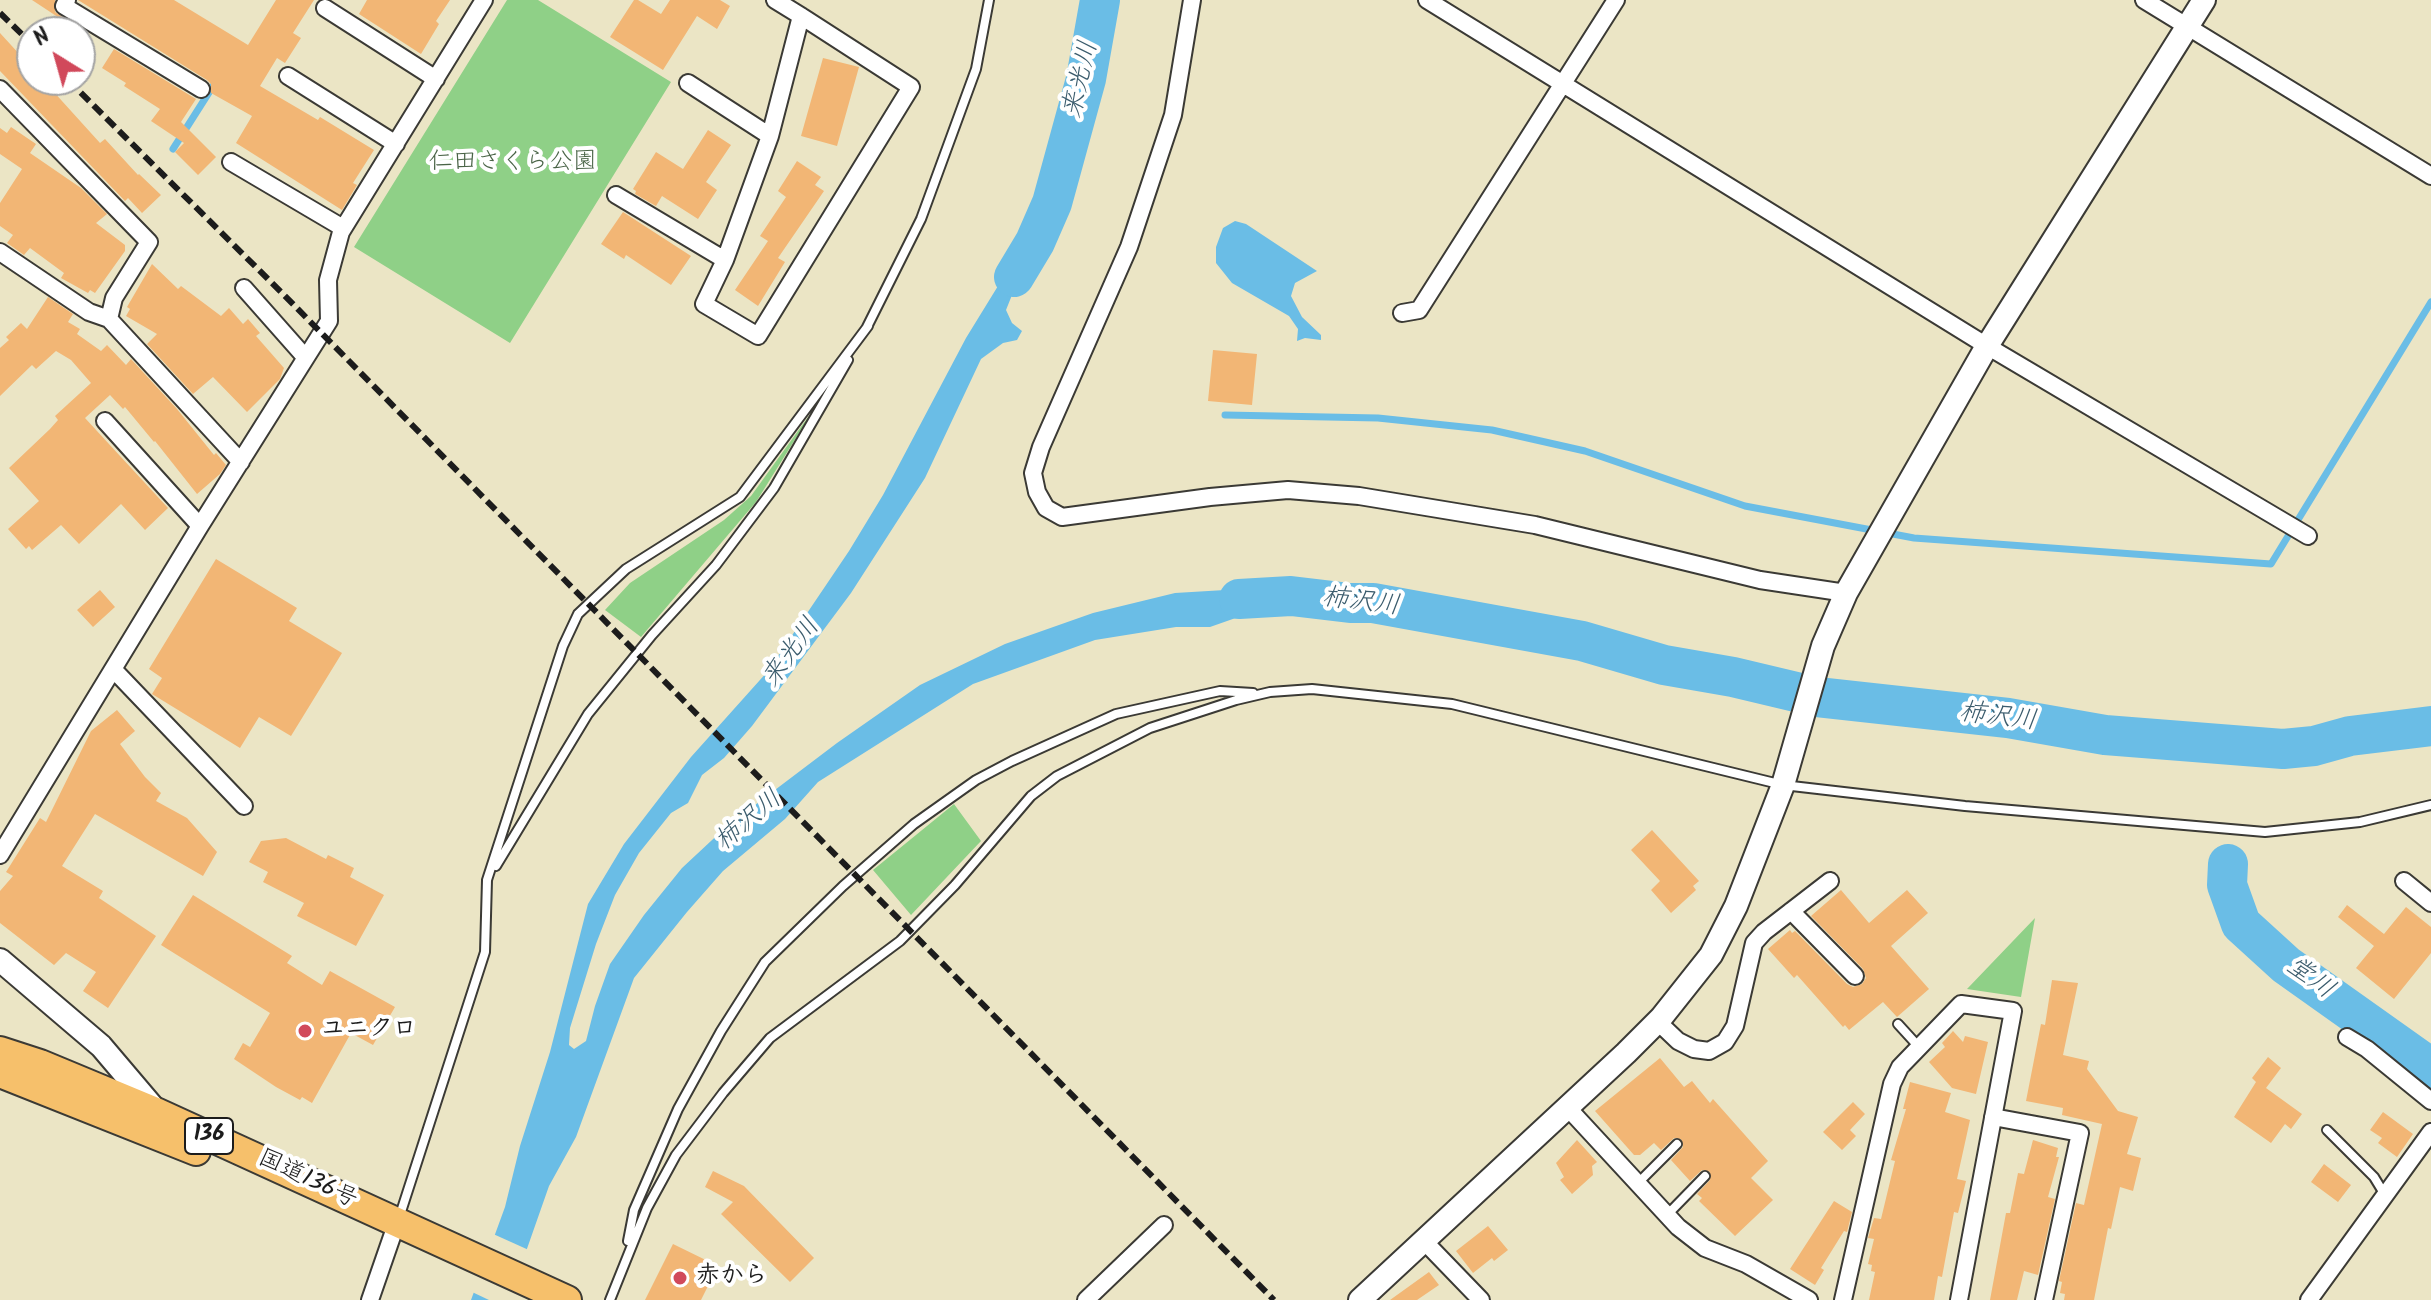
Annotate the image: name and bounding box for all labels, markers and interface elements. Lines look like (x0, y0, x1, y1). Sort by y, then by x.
north arrow (16, 16, 96, 96)
text: N (26, 20, 59, 56)
water label: 来光川 (1059, 38, 1107, 122)
park label: 仁田さくら公園 (429, 150, 597, 178)
water label: 柿沢川 (1320, 584, 1402, 624)
water label: 来光川 (757, 613, 829, 695)
water label: 柿沢川 (1957, 699, 2039, 739)
water label: 柿沢川 (710, 785, 790, 859)
water label: 堂川 (2279, 952, 2339, 1008)
place label: ユニクロ (321, 1017, 417, 1045)
marker: ユニクロ (296, 1022, 314, 1040)
road number: 136 (185, 1118, 233, 1154)
street label: 国道136号 (253, 1145, 361, 1217)
place label: 赤から (696, 1264, 768, 1292)
marker: 赤から (671, 1269, 689, 1287)

